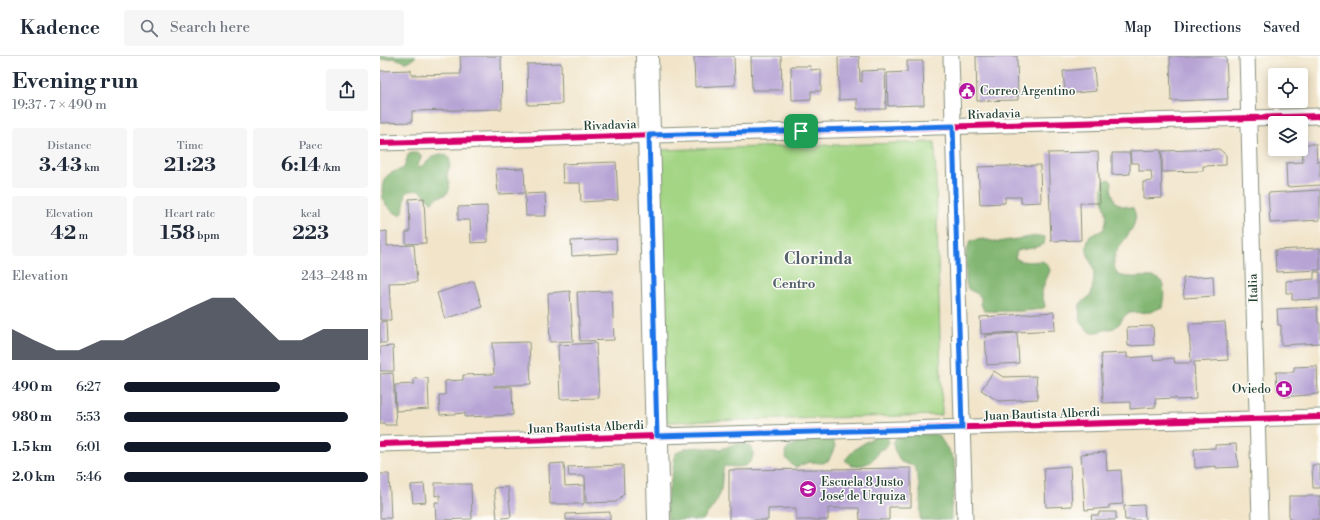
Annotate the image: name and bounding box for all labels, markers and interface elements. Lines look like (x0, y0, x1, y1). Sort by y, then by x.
search box (124, 10, 404, 46)
text: Kadence (20, 16, 100, 40)
icon: search (138, 17, 160, 39)
text: Search here (170, 18, 250, 37)
text: Map (1124, 19, 1152, 37)
text: Directions (1174, 19, 1241, 37)
text: Saved (1263, 19, 1300, 37)
text: Evening run (12, 68, 138, 95)
map controls (1268, 68, 1308, 156)
button: locate (1268, 68, 1308, 108)
button: share (326, 69, 368, 111)
public building icon: Correo Argentino (957, 81, 977, 101)
place label: Correo Argentino (980, 84, 1076, 99)
text: 19:37 · 7 × 490 m (12, 97, 107, 113)
street label: Rivadavia (967, 106, 1022, 123)
pin (784, 114, 818, 148)
button: layers (1268, 116, 1308, 156)
street label: Rivadavia (583, 117, 638, 134)
icon: arrive (790, 120, 812, 142)
text: Distance (47, 139, 92, 153)
text: Time (177, 139, 203, 153)
text: Pace (299, 139, 322, 153)
text: 3.43 (39, 153, 82, 178)
text: 21:23 (164, 153, 216, 178)
text: 6:14 (281, 153, 321, 178)
text: km (82, 161, 100, 175)
text: /km (321, 161, 341, 175)
text: Elevation (46, 207, 93, 221)
text: Heart rate (165, 207, 215, 221)
text: kcal (301, 207, 321, 221)
text: 42 (50, 221, 76, 246)
text: 158 (160, 221, 195, 246)
text: 223 (292, 221, 329, 246)
text: m (76, 229, 88, 243)
text: bpm (195, 229, 220, 243)
district label: Clorinda (784, 249, 852, 269)
text: Elevation (12, 268, 68, 284)
text: 243–248 m (301, 268, 368, 284)
street label: Italia (1245, 272, 1261, 303)
district label: Centro (773, 276, 816, 292)
text: 490 m (12, 379, 52, 395)
text: 6:27 (76, 379, 101, 395)
pharmacy icon: Oviedo (1274, 379, 1294, 399)
place label: Oviedo (1232, 382, 1271, 397)
street label: Juan Bautista Alberdi (983, 405, 1100, 424)
text: 980 m (12, 409, 52, 425)
text: 5:53 (76, 409, 100, 425)
street label: Juan Bautista Alberdi (527, 418, 644, 437)
text: 1.5 km (12, 439, 52, 455)
text: 6:01 (76, 439, 101, 455)
text: 2.0 km (12, 469, 55, 485)
text: 5:46 (76, 469, 102, 485)
place label: Escuela 8 Justo José de Urquiza (820, 475, 907, 504)
school or university icon: Escuela 8 Justo José de Urquiza (798, 479, 818, 499)

